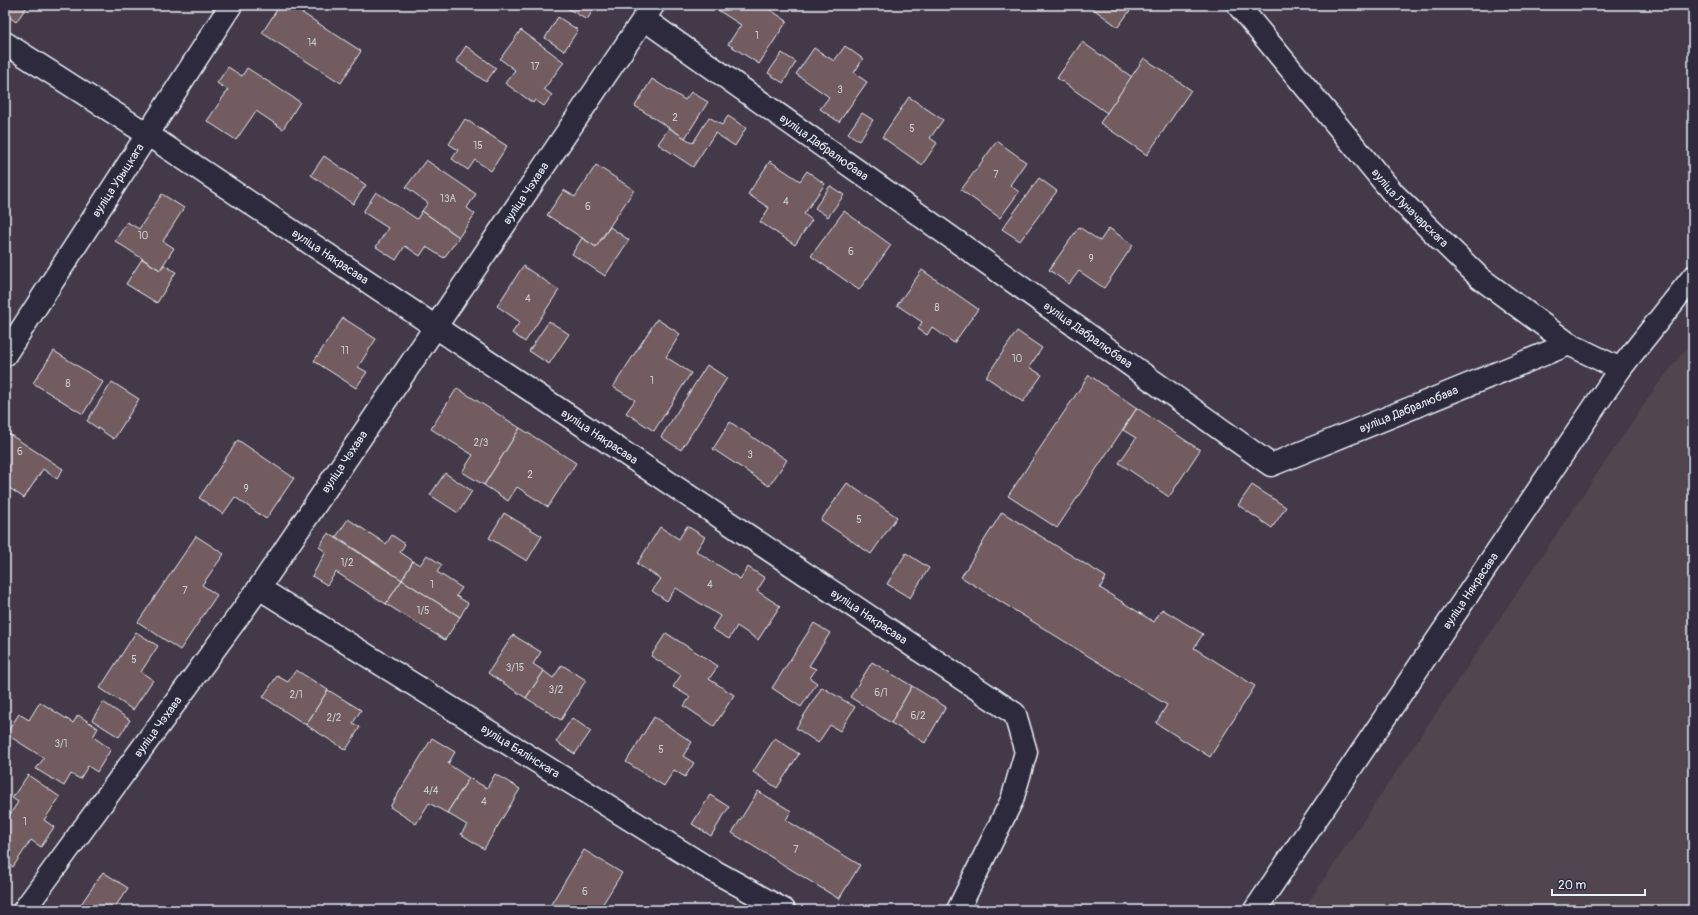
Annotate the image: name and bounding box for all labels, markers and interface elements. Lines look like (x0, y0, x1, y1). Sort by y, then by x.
house number: 1 (755, 30, 759, 42)
house number: 14 (307, 37, 317, 49)
house number: 17 (530, 61, 540, 73)
house number: 3 (837, 84, 843, 96)
street label: вуліца Дабралюбава (776, 111, 871, 184)
house number: 2 (672, 112, 678, 124)
house number: 5 (909, 123, 915, 135)
street label: вуліца Урыцкага (89, 140, 148, 220)
house number: 15 (473, 140, 483, 152)
street label: вуліца Чэхава (500, 159, 553, 228)
street label: вуліца Луначарскага (1368, 166, 1451, 251)
house number: 7 (993, 169, 999, 181)
house number: 13А (440, 193, 456, 205)
house number: 4 (783, 196, 789, 208)
house number: 6 (585, 201, 591, 213)
street label: вуліца Някрасава (289, 226, 371, 288)
house number: 10 (138, 230, 149, 242)
house number: 6 (848, 246, 854, 258)
house number: 9 (1088, 253, 1094, 265)
house number: 4 (525, 293, 531, 305)
street label: вуліца Дабралюбава (1040, 299, 1135, 372)
house number: 8 (934, 302, 940, 314)
house number: 11 (341, 345, 349, 357)
house number: 10 (1012, 353, 1023, 365)
house number: 1 (650, 375, 654, 387)
house number: 8 (65, 378, 71, 390)
street label: вуліца Дабралюбава (1357, 383, 1461, 436)
street label: вуліца Някрасава (558, 406, 641, 468)
street label: вуліца Чэхава (318, 428, 371, 496)
house number: 2/3 (474, 437, 489, 449)
house number: 6 (17, 446, 23, 458)
house number: 3 (747, 449, 753, 461)
house number: 2 (527, 469, 533, 481)
house number: 9 (243, 483, 249, 495)
house number: 5 (856, 514, 862, 526)
street label: вуліца Някрасава (1440, 550, 1502, 632)
house number: 1/2 (340, 557, 354, 569)
house number: 1 (430, 579, 434, 591)
house number: 4 (707, 579, 713, 591)
house number: 7 (182, 585, 188, 597)
street label: вуліца Някрасава (827, 586, 910, 648)
house number: 1/5 (417, 605, 429, 617)
house number: 5 (131, 654, 137, 666)
house number: 3/15 (506, 662, 524, 674)
house number: 3/2 (549, 684, 564, 696)
house number: 6/1 (874, 687, 888, 699)
house number: 2/1 (289, 689, 303, 701)
street label: вуліца Чэхава (131, 693, 186, 760)
house number: 6/2 (911, 710, 926, 722)
house number: 2/2 (327, 712, 342, 724)
street label: вуліца Бялінскага (478, 721, 563, 782)
house number: 3/1 (54, 738, 68, 750)
house number: 5 (658, 744, 664, 756)
house number: 4/4 (423, 785, 439, 797)
house number: 4 (481, 796, 487, 808)
house number: 1 (23, 816, 27, 828)
house number: 7 (793, 844, 799, 856)
scale bar (1552, 871, 1645, 897)
text: 20 m (1558, 878, 1587, 893)
house number: 6 (582, 886, 588, 898)

